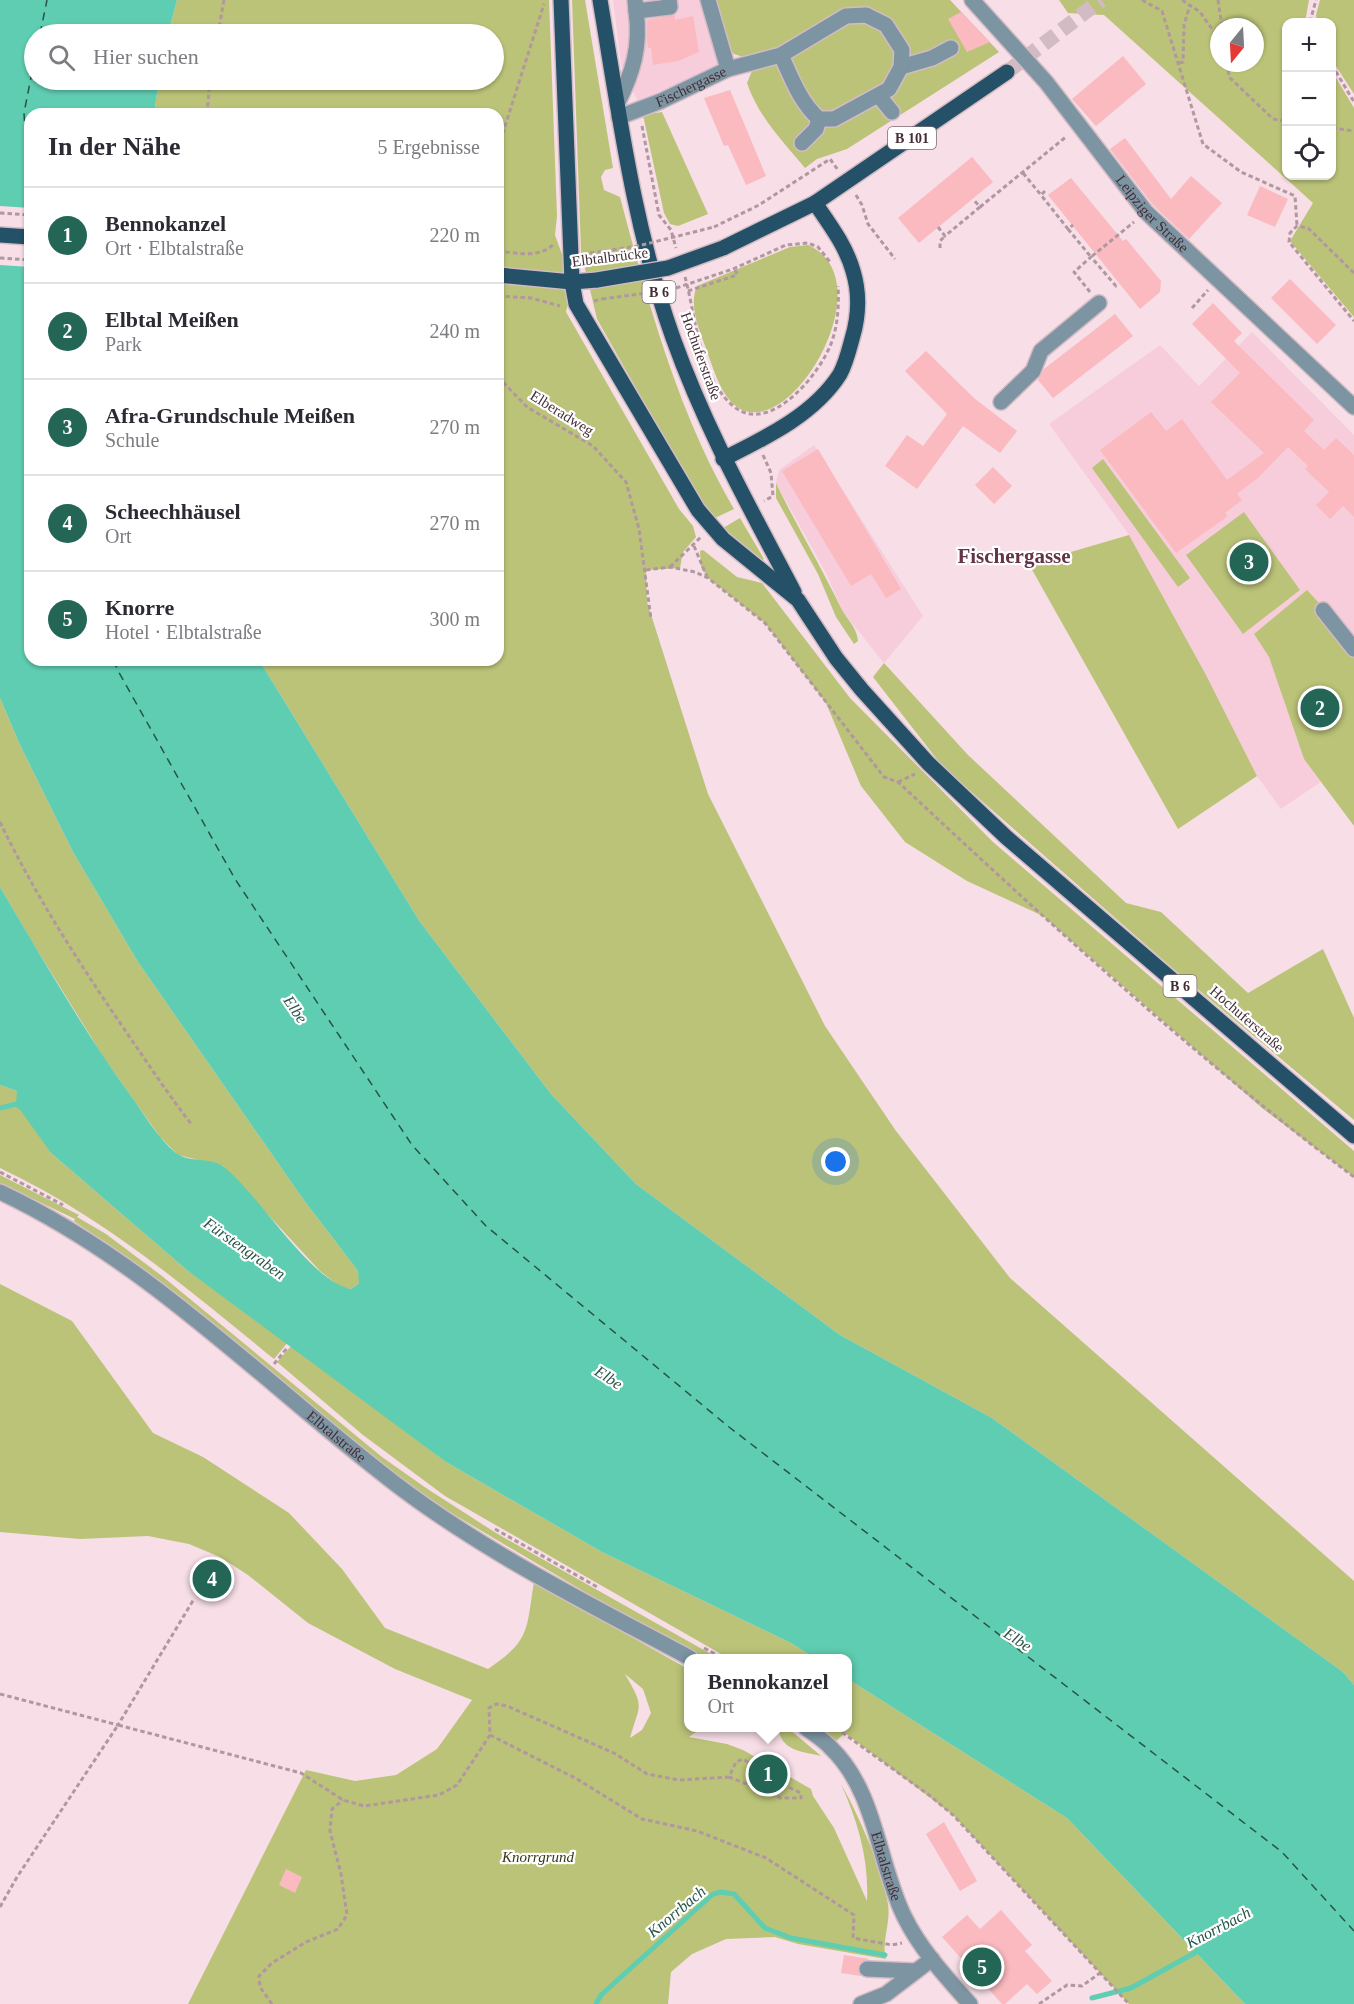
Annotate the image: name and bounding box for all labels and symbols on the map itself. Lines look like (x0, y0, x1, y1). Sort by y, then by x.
north arrow (1210, 18, 1264, 72)
street label: Fischergasse (653, 63, 729, 110)
road number: B 101 (888, 127, 936, 149)
street label: Leipziger Straße (1113, 172, 1192, 256)
street label: Elbtalbrücke (571, 244, 649, 270)
road number: B 6 (642, 281, 676, 303)
street label: Hochuferstraße (678, 310, 724, 402)
street label: Elberadweg (527, 387, 597, 439)
pin: 3 (1230, 540, 1268, 584)
district label: Fischergasse (957, 544, 1071, 568)
pin: 2 (1300, 686, 1340, 730)
road number: B 6 (1164, 975, 1196, 997)
street label: Hochuferstraße (1207, 983, 1287, 1056)
water label: Elbe (280, 992, 311, 1026)
your location (821, 1147, 850, 1176)
water label: Fürstengraben (199, 1214, 289, 1283)
water label: Elbe (591, 1362, 626, 1393)
street label: Elbtalstraße (304, 1408, 369, 1466)
pin: 4 (192, 1556, 232, 1602)
water label: Elbe (1000, 1624, 1035, 1655)
pin: 1 (748, 1752, 788, 1796)
street label: Elbtalstraße (868, 1830, 905, 1903)
park label: Knorrgrund (501, 1849, 574, 1865)
water label: Knorrbach (643, 1882, 709, 1941)
water label: Knorrbach (1182, 1903, 1253, 1952)
pin: 5 (962, 1944, 1002, 1990)

